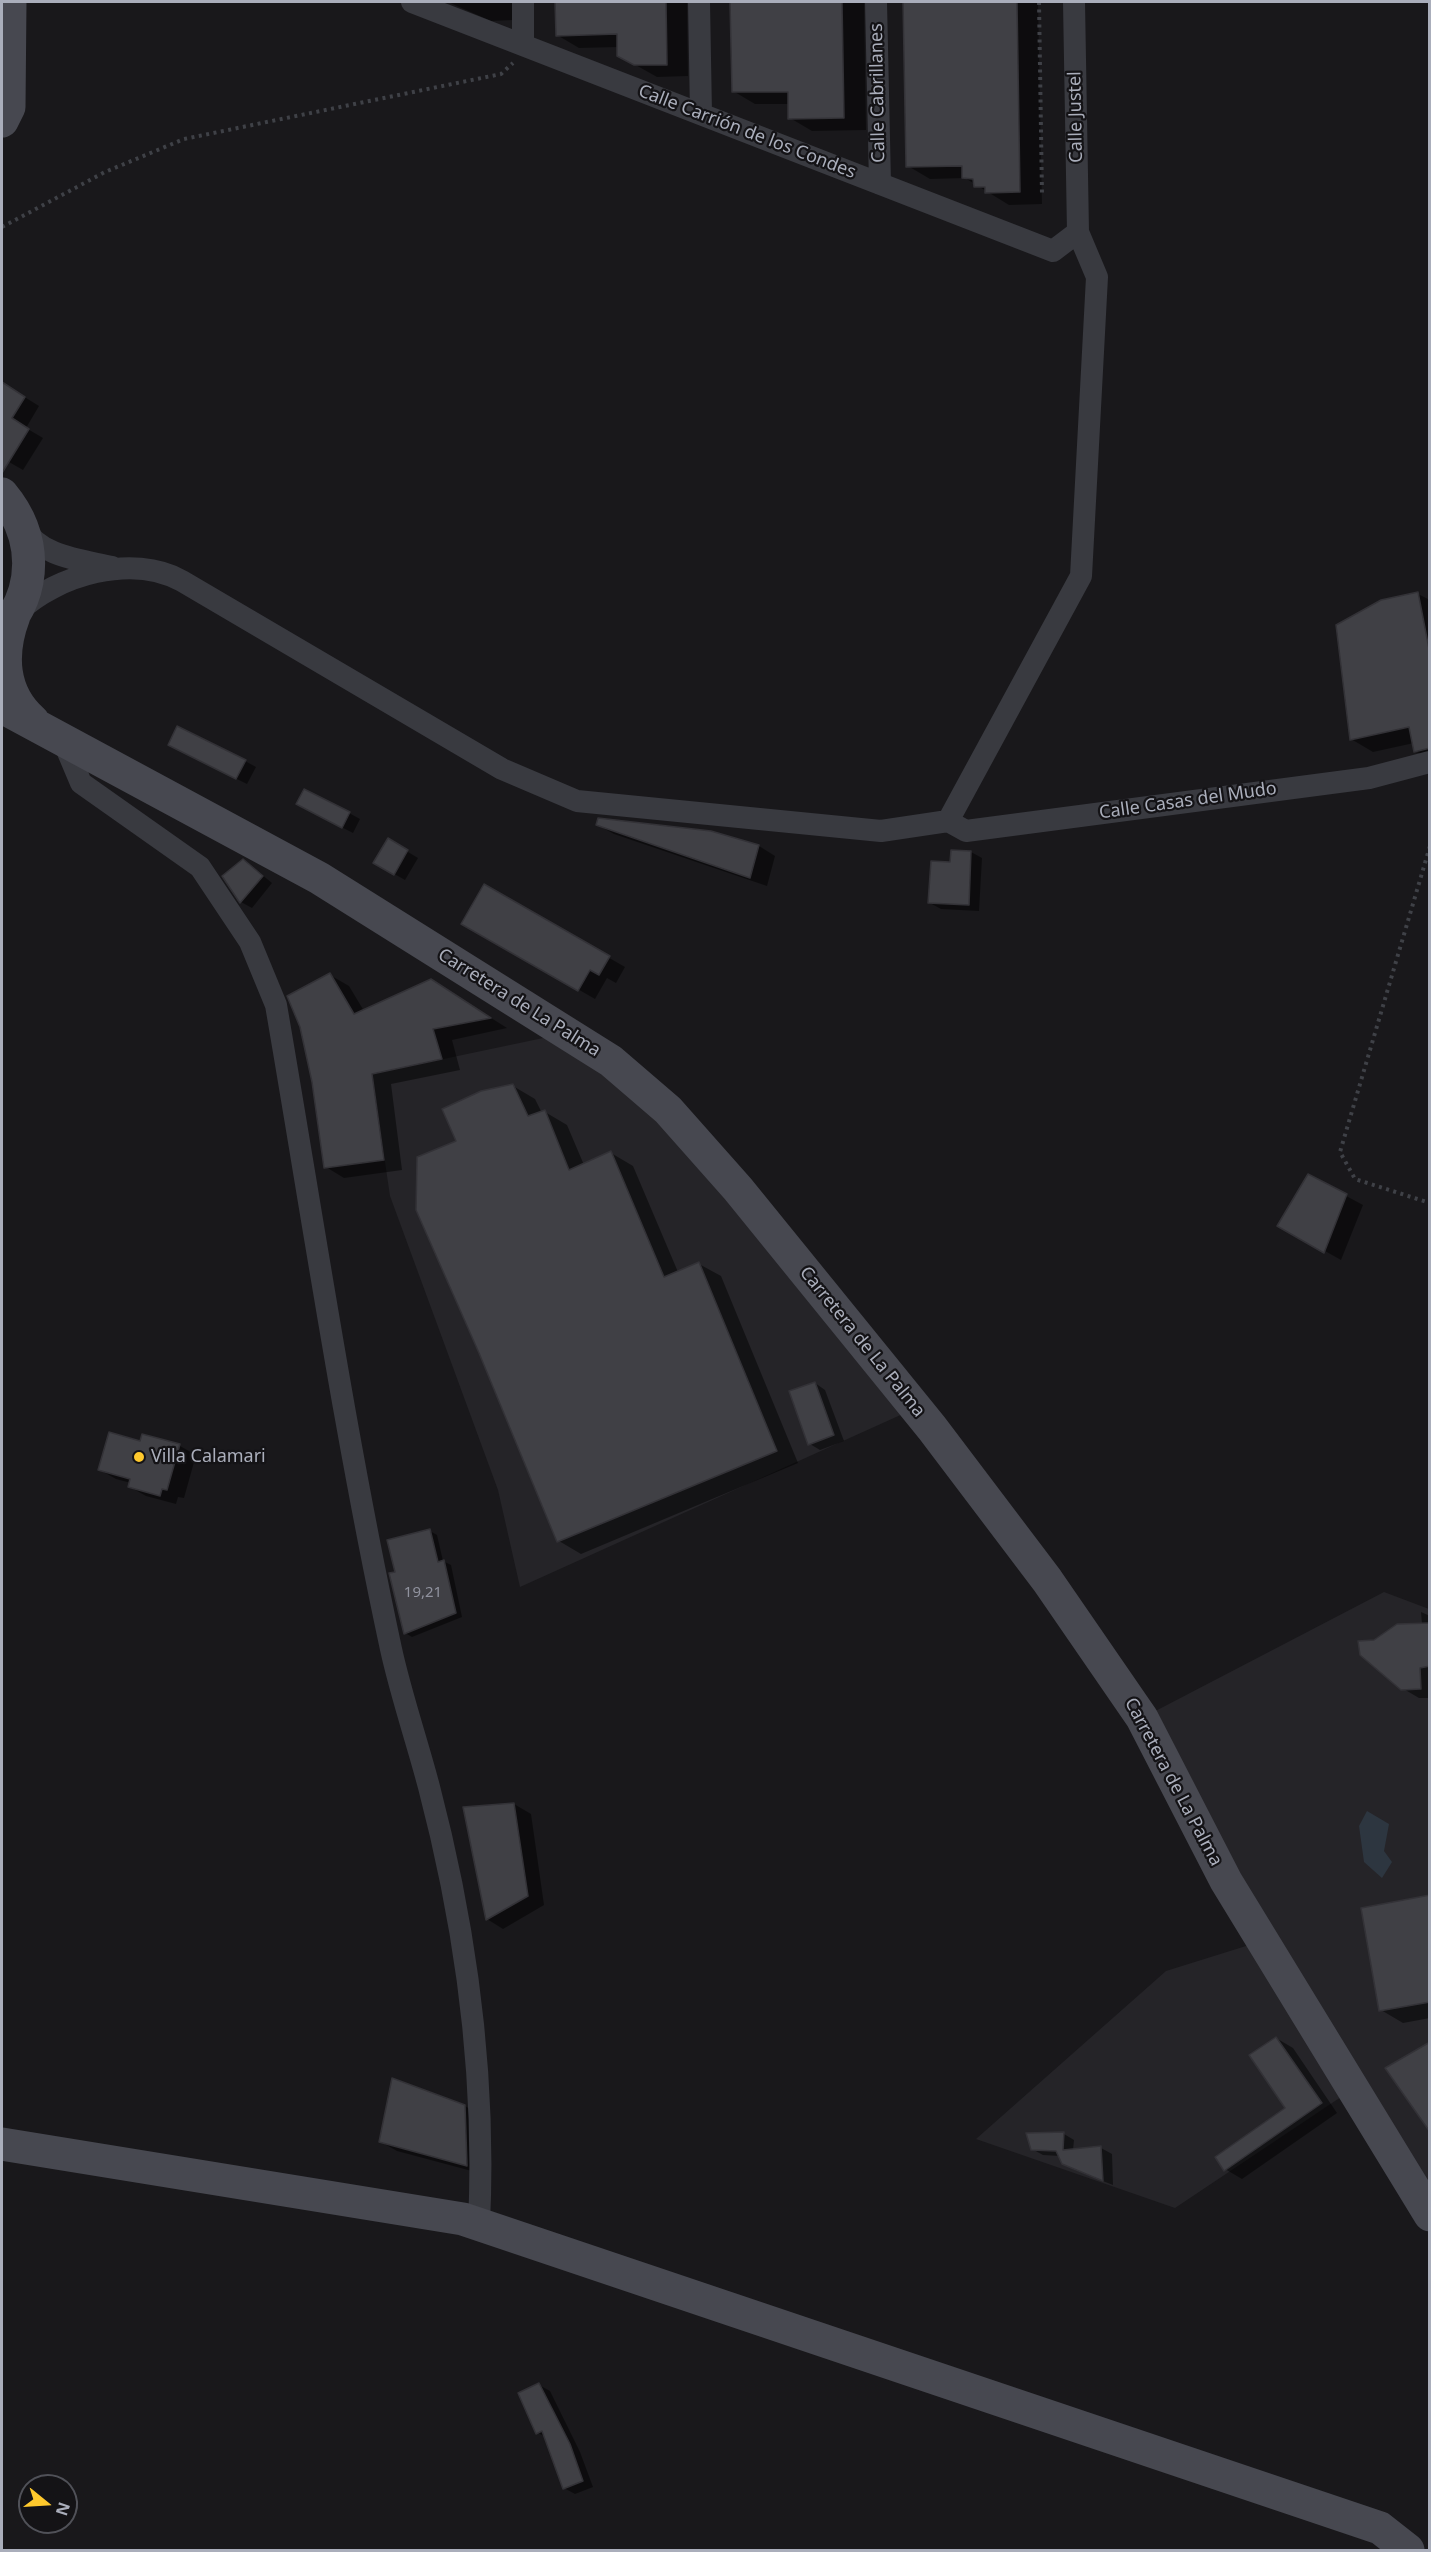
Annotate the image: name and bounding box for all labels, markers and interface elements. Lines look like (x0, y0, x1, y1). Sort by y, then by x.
street label: Calle Cabrillanes (866, 23, 890, 163)
street label: Calle Justel (1064, 71, 1088, 163)
street label: Calle Carrión de los Condes (635, 80, 859, 184)
street label: Calle Casas del Mudo (1098, 778, 1278, 824)
street label: Carretera de La Palma (434, 944, 604, 1062)
street label: Carretera de La Palma (795, 1262, 929, 1422)
place label: Villa Calamari (151, 1446, 266, 1468)
marker: Villa Calamari (132, 1450, 146, 1464)
house number: 19,21 (404, 1584, 442, 1602)
street label: Carretera de La Palma (1119, 1694, 1227, 1870)
north arrow (18, 2474, 78, 2534)
text: N (51, 2499, 76, 2519)

